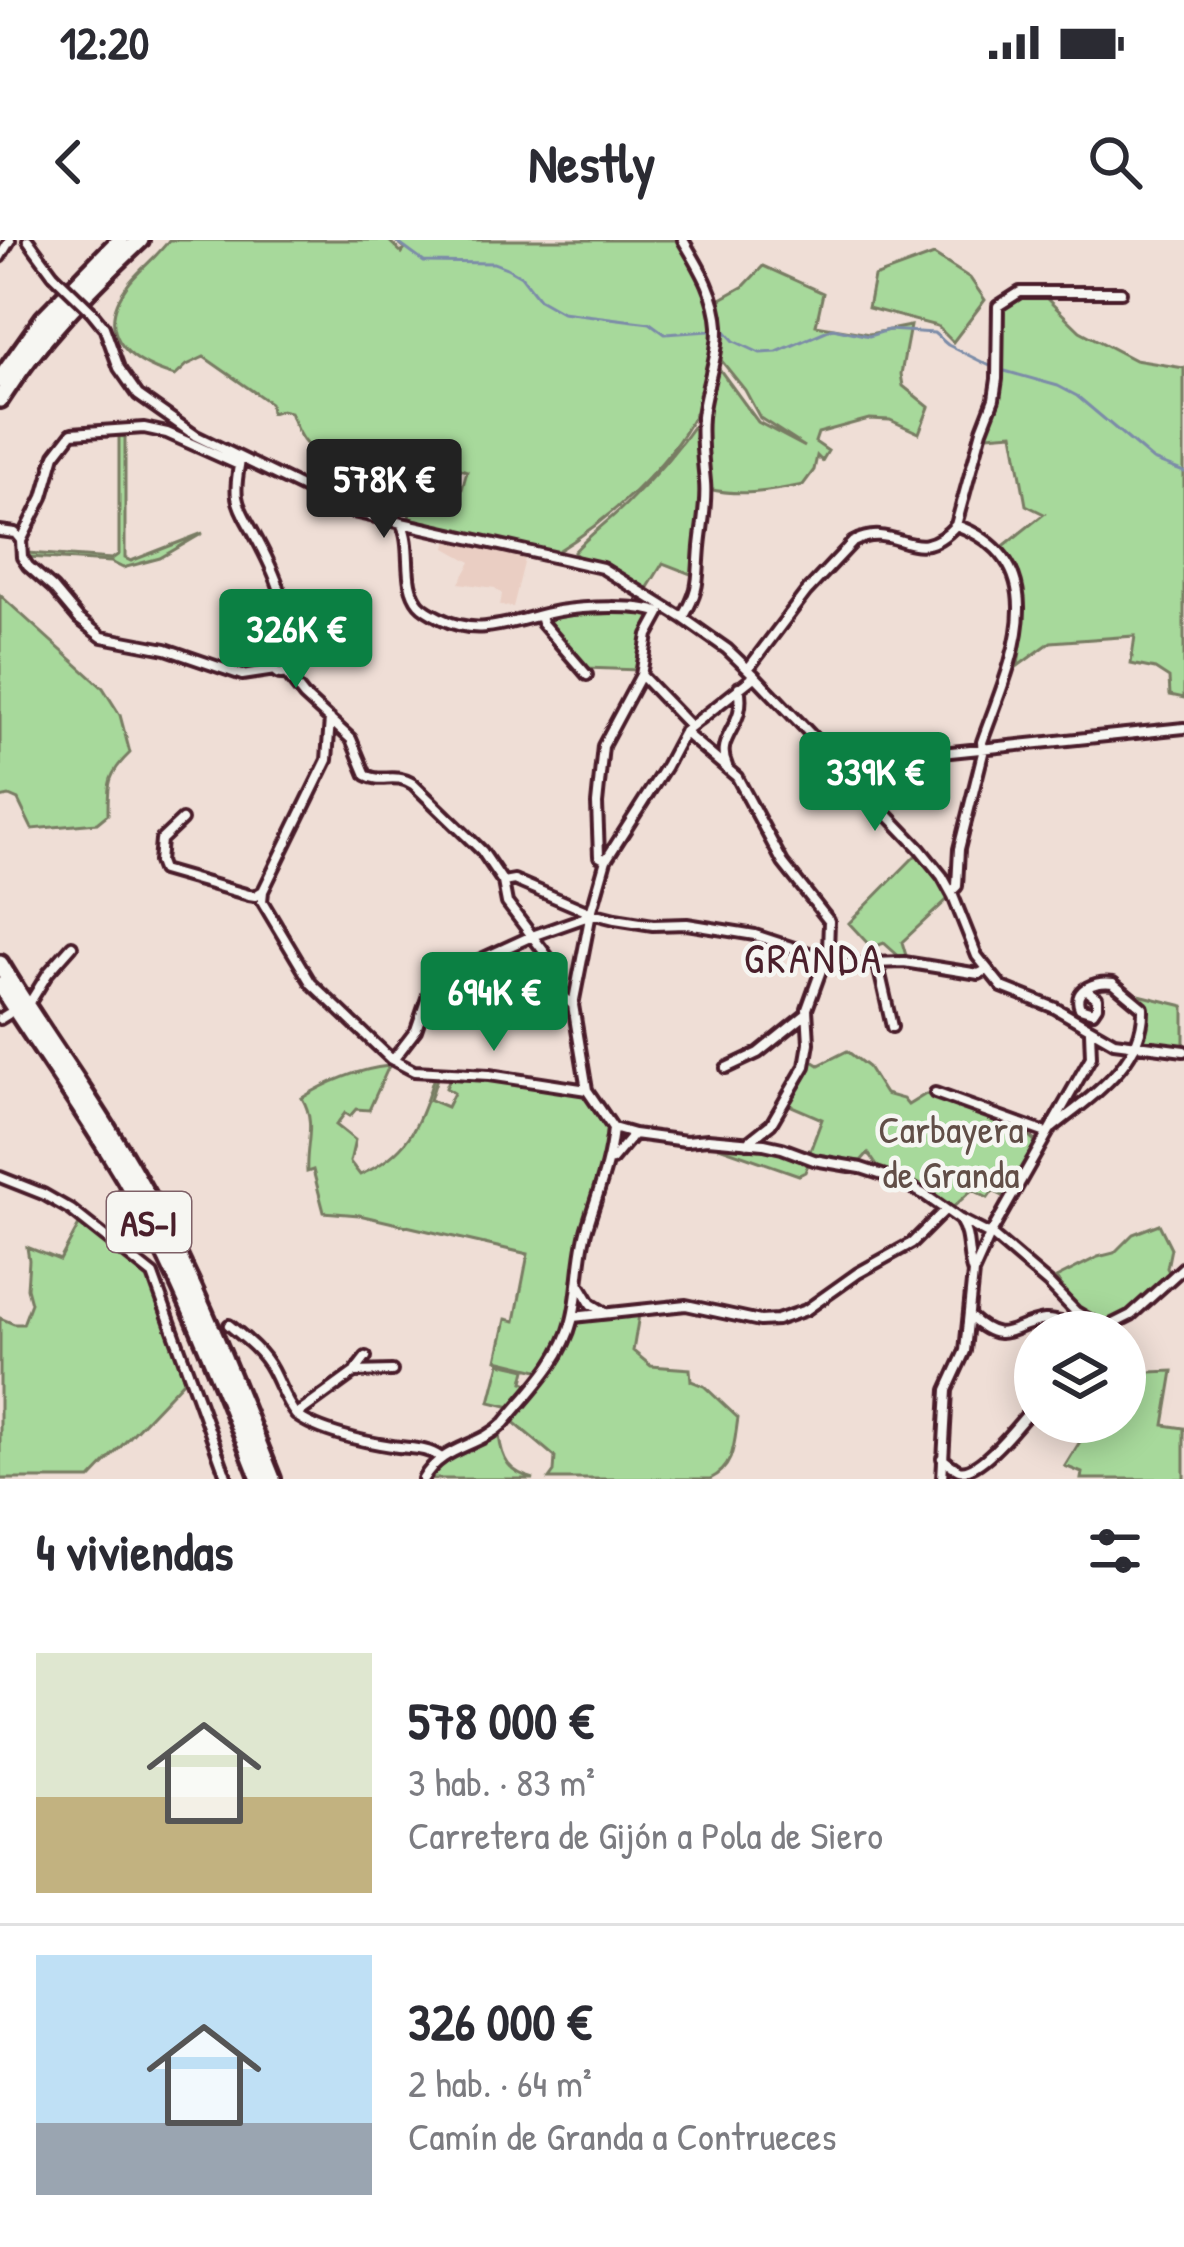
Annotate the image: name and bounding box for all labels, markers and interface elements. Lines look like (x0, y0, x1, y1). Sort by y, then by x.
text: 12:20 (60, 12, 149, 73)
text: Nestly (529, 126, 655, 199)
icon: back (36, 129, 102, 195)
icon: search (1082, 129, 1148, 195)
pin: 578K € (286, 439, 482, 541)
text: 578K € (334, 451, 434, 504)
pin: 326K € (198, 589, 394, 691)
text: 326K € (246, 601, 346, 654)
pin: 339K € (777, 732, 973, 834)
text: 339K € (826, 744, 924, 797)
district label: GRANDA (744, 929, 884, 986)
pin: 694K € (396, 952, 592, 1054)
text: 694K € (448, 964, 540, 1017)
park label: Carbayera de Granda (878, 1102, 1024, 1200)
road number: AS-I (107, 1192, 191, 1252)
map controls (1014, 1311, 1146, 1443)
button: layers (1014, 1311, 1146, 1443)
text: 4 viviendas (36, 1517, 233, 1586)
icon: filters (1082, 1518, 1148, 1584)
text: 578 000 € (408, 1686, 593, 1755)
icon: home (132, 1701, 276, 1845)
text: 3 hab. · 83 m² (408, 1755, 595, 1808)
text: Carretera de Gijón a Pola de Siero (408, 1808, 883, 1861)
text: 326 000 € (408, 1987, 592, 2056)
icon: home (132, 2003, 276, 2147)
text: 2 hab. · 64 m² (408, 2056, 592, 2109)
text: Camín de Granda a Contrueces (408, 2109, 837, 2162)

